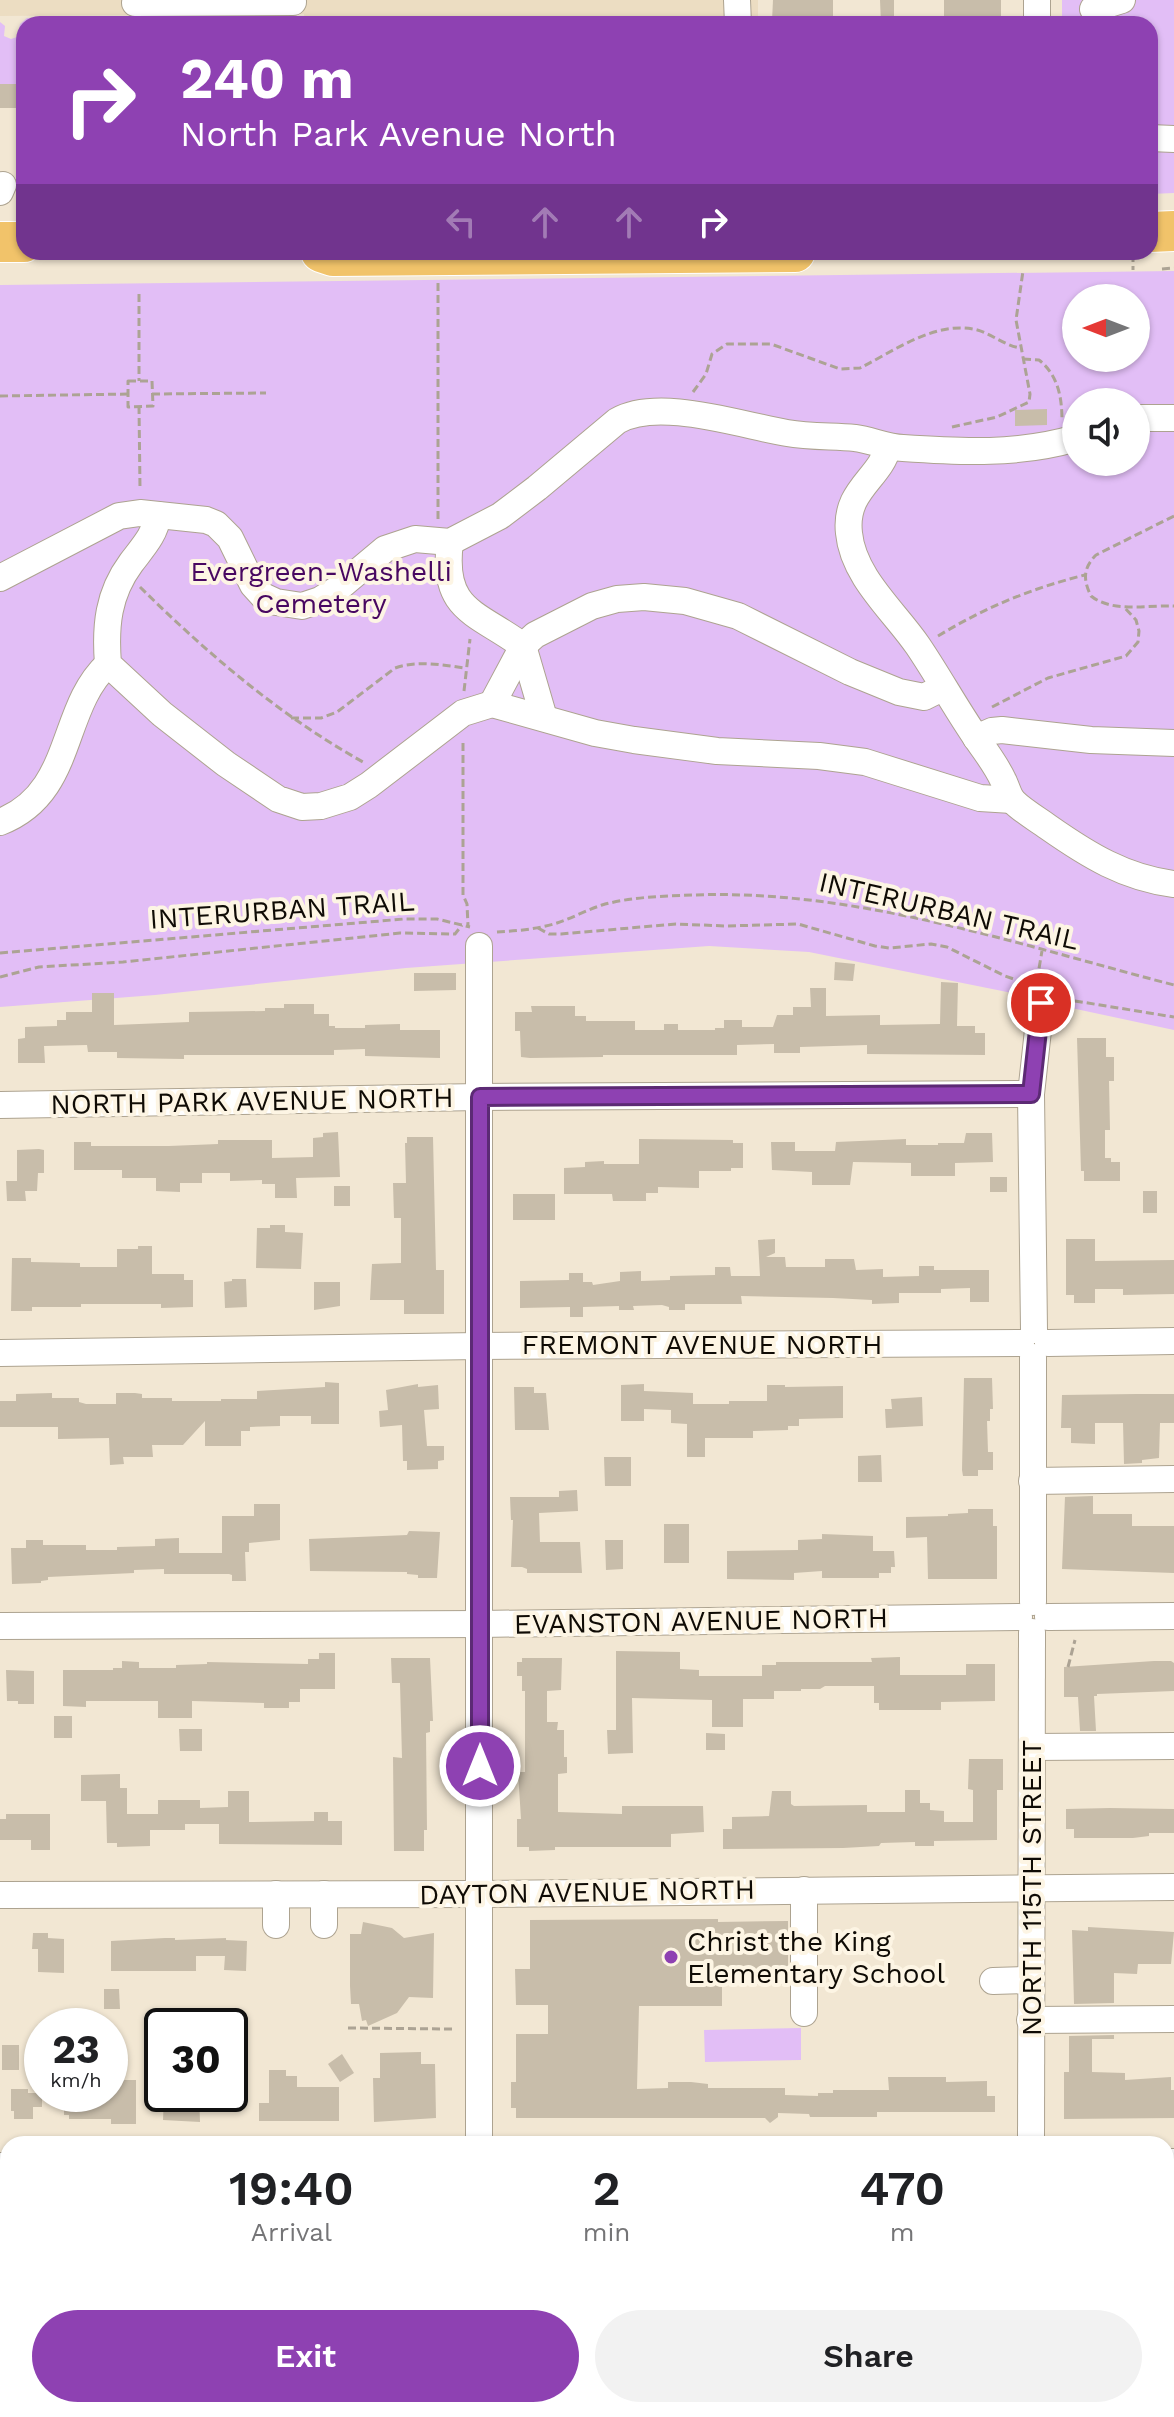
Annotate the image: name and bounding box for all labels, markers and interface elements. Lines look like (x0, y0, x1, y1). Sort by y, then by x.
text: 240 m (180, 46, 354, 112)
icon: right (48, 48, 152, 152)
text: North Park Avenue North (180, 113, 617, 155)
icon: left (439, 200, 483, 244)
icon: ahead (523, 200, 567, 244)
icon: ahead (607, 200, 651, 244)
icon: right (691, 200, 735, 244)
north arrow (1062, 284, 1150, 372)
map controls (1062, 284, 1150, 476)
button: sound (1062, 388, 1150, 476)
park label: Evergreen-Washelli Cemetery (190, 555, 452, 620)
street label: INTERURBAN TRAIL (816, 865, 1082, 957)
street label: INTERURBAN TRAIL (148, 884, 416, 936)
pin (1007, 969, 1075, 1037)
icon: arrive (1019, 981, 1063, 1025)
street label: NORTH PARK AVENUE NORTH (50, 1081, 454, 1121)
street label: FREMONT AVENUE NORTH (521, 1328, 883, 1361)
street label: EVANSTON AVENUE NORTH (514, 1601, 888, 1641)
position arrow (438, 1724, 522, 1808)
street label: NORTH 115TH STREET (1015, 1740, 1048, 2036)
street label: DAYTON AVENUE NORTH (419, 1873, 755, 1911)
place label: Christ the King Elementary School (687, 1925, 945, 1990)
marker: Christ the King Elementary School (662, 1948, 680, 1966)
speed limit sign: 30 (144, 2008, 248, 2112)
text: 23 (52, 2026, 100, 2073)
text: km/h (50, 2068, 102, 2092)
text: 19:40 (229, 2160, 354, 2217)
text: 2 (592, 2160, 621, 2217)
text: 470 (859, 2160, 945, 2217)
text: Arrival (251, 2217, 332, 2247)
text: min (583, 2217, 630, 2247)
text: m (890, 2217, 915, 2247)
button: Exit (32, 2310, 579, 2402)
button: Share (595, 2310, 1142, 2402)

